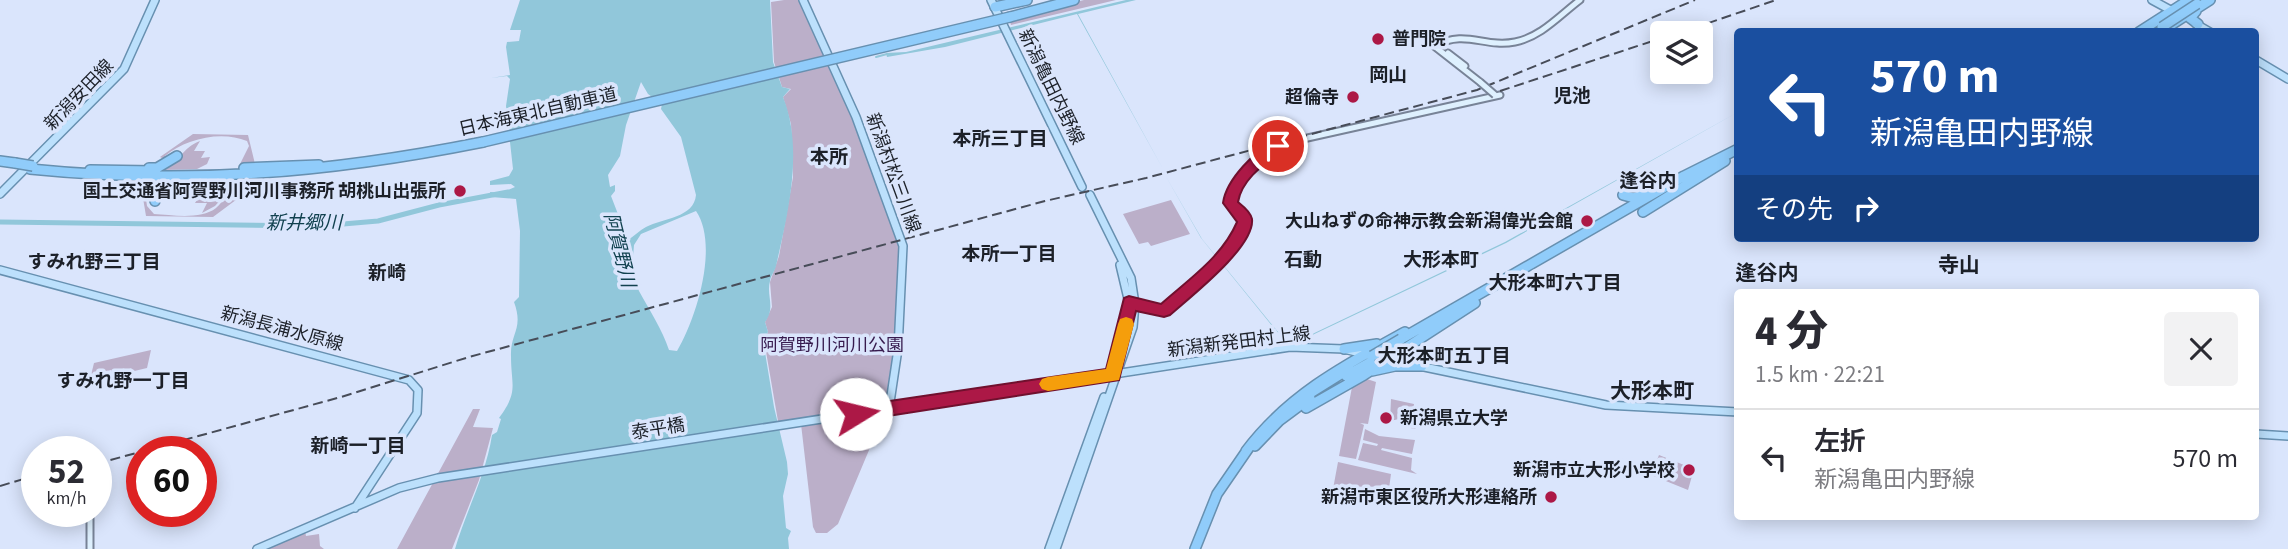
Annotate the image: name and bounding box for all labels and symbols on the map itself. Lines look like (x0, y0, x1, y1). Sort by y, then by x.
street label: 新潟亀田内野線 (1012, 25, 1090, 149)
place label: 普門院 (1392, 27, 1446, 52)
marker: 普門院 (1370, 31, 1386, 47)
street label: 新潟安田線 (39, 54, 119, 136)
district label: 岡山 (1369, 62, 1407, 89)
street label: 日本海東北自動車道 (456, 82, 620, 142)
district label: 児池 (1553, 83, 1591, 110)
place label: 超倫寺 (1285, 85, 1339, 110)
marker: 超倫寺 (1345, 89, 1361, 105)
street label: 新潟村松三川線 (860, 110, 926, 236)
pin (1248, 116, 1308, 176)
district label: 本所三丁目 (952, 126, 1048, 153)
district label: 本所 (810, 144, 848, 171)
district label: 逢谷内 (1619, 168, 1677, 195)
place label: 国土交通省阿賀野川河川事務所 胡桃山出張所 (82, 179, 446, 204)
marker: 国土交通省阿賀野川河川事務所 胡桃山出張所 (452, 183, 468, 199)
place label: 大山ねずの命神示教会新潟偉光会館 (1285, 209, 1573, 234)
water label: 新井郷川 (266, 210, 344, 237)
water label: 阿賀野川 (597, 210, 642, 292)
marker: 大山ねずの命神示教会新潟偉光会館 (1579, 213, 1595, 229)
district label: 本所一丁目 (961, 241, 1057, 268)
district label: 石動 (1284, 247, 1322, 274)
district label: 大形本町 (1403, 247, 1479, 274)
district label: すみれ野三丁目 (27, 249, 161, 276)
district label: 寺山 (1938, 250, 1980, 280)
district label: 逢谷内 (1736, 258, 1799, 288)
district label: 新崎 (368, 260, 406, 287)
district label: 大形本町六丁目 (1488, 270, 1622, 297)
street label: 新潟長浦水原線 (218, 301, 346, 357)
street label: 新潟新発田村上線 (1166, 321, 1312, 363)
park label: 阿賀野川河川公園 (760, 333, 904, 358)
district label: 大形本町五丁目 (1377, 343, 1511, 370)
district label: すみれ野一丁目 (56, 368, 190, 395)
district label: 大形本町 (1610, 376, 1694, 406)
position arrow (819, 377, 893, 451)
place label: 新潟県立大学 (1400, 406, 1508, 431)
marker: 新潟県立大学 (1378, 410, 1394, 426)
street label: 泰平橋 (629, 412, 687, 446)
district label: 新崎一丁目 (310, 433, 406, 460)
speed limit sign: 60 (126, 436, 217, 527)
place label: 新潟市立大形小学校 (1513, 458, 1675, 483)
marker: 新潟市立大形小学校 (1681, 462, 1697, 478)
place label: 新潟市東区役所大形連絡所 (1321, 485, 1537, 510)
marker: 新潟市東区役所大形連絡所 (1543, 489, 1559, 505)

